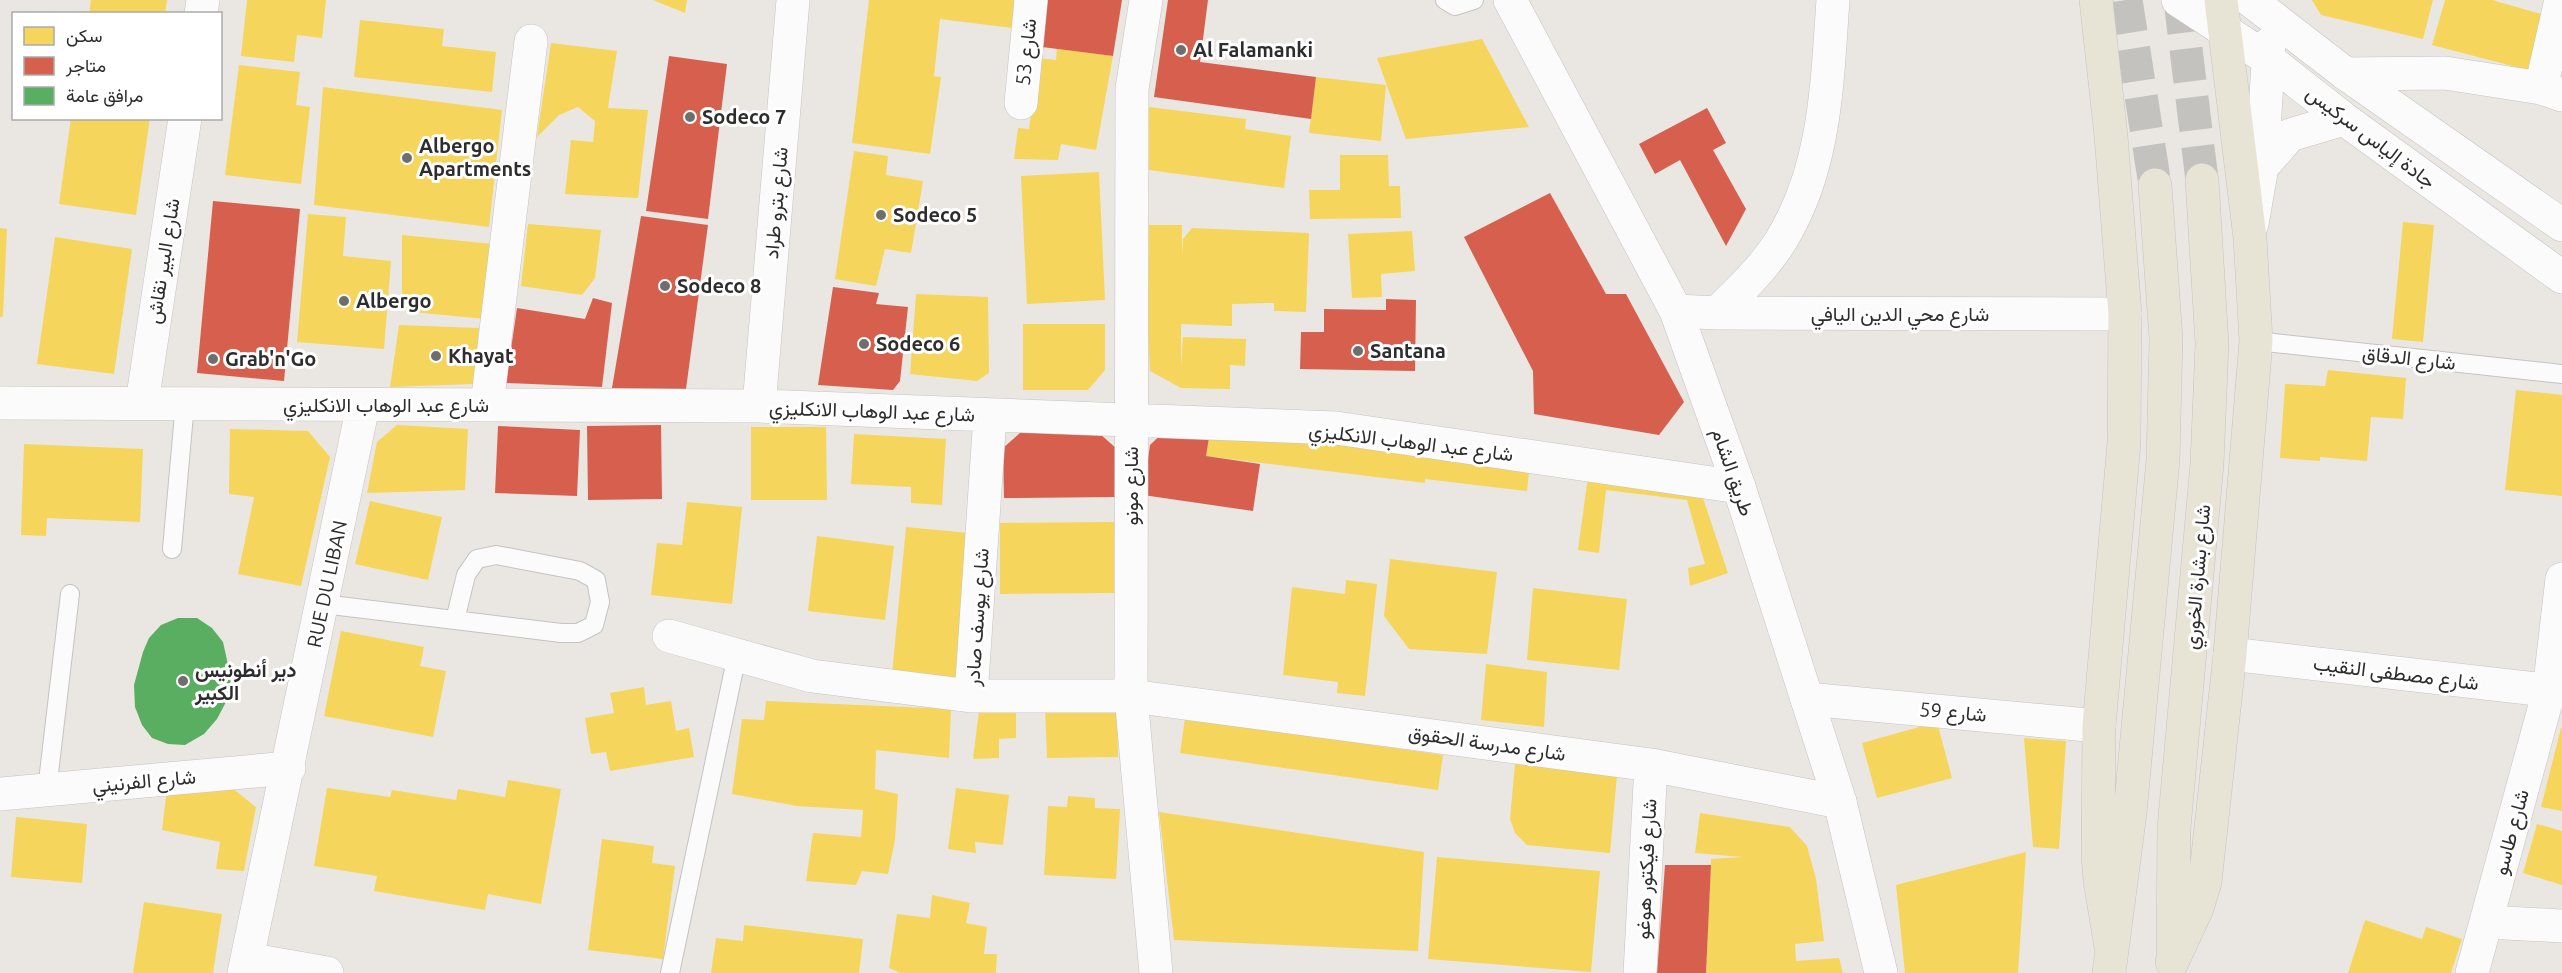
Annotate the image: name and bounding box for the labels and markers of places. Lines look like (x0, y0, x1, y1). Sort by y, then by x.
place label: Al Falamanki (1193, 38, 1313, 61)
marker: Al Falamanki (1174, 43, 1188, 57)
place label: Sodeco 7 (702, 105, 786, 128)
marker: Sodeco 7 (683, 110, 697, 124)
place label: Albergo Apartments (419, 134, 531, 180)
marker: Albergo Apartments (400, 151, 414, 165)
place label: Sodeco 5 (893, 203, 977, 226)
marker: Sodeco 5 (874, 208, 888, 222)
place label: Sodeco 8 (677, 274, 761, 297)
marker: Sodeco 8 (658, 279, 672, 293)
place label: Albergo (356, 289, 432, 312)
marker: Albergo (337, 294, 351, 308)
place label: Sodeco 6 (876, 332, 960, 355)
marker: Sodeco 6 (857, 337, 871, 351)
place label: Santana (1370, 339, 1446, 362)
place label: Khayat (448, 344, 514, 367)
marker: Santana (1351, 344, 1365, 358)
place label: Grab'n'Go (225, 347, 316, 370)
marker: Khayat (429, 349, 443, 363)
marker: Grab'n'Go (206, 352, 220, 366)
place label: دير أنطونيس الكبير (194, 658, 296, 706)
marker: دير أنطونيس الكبير (176, 674, 190, 688)

